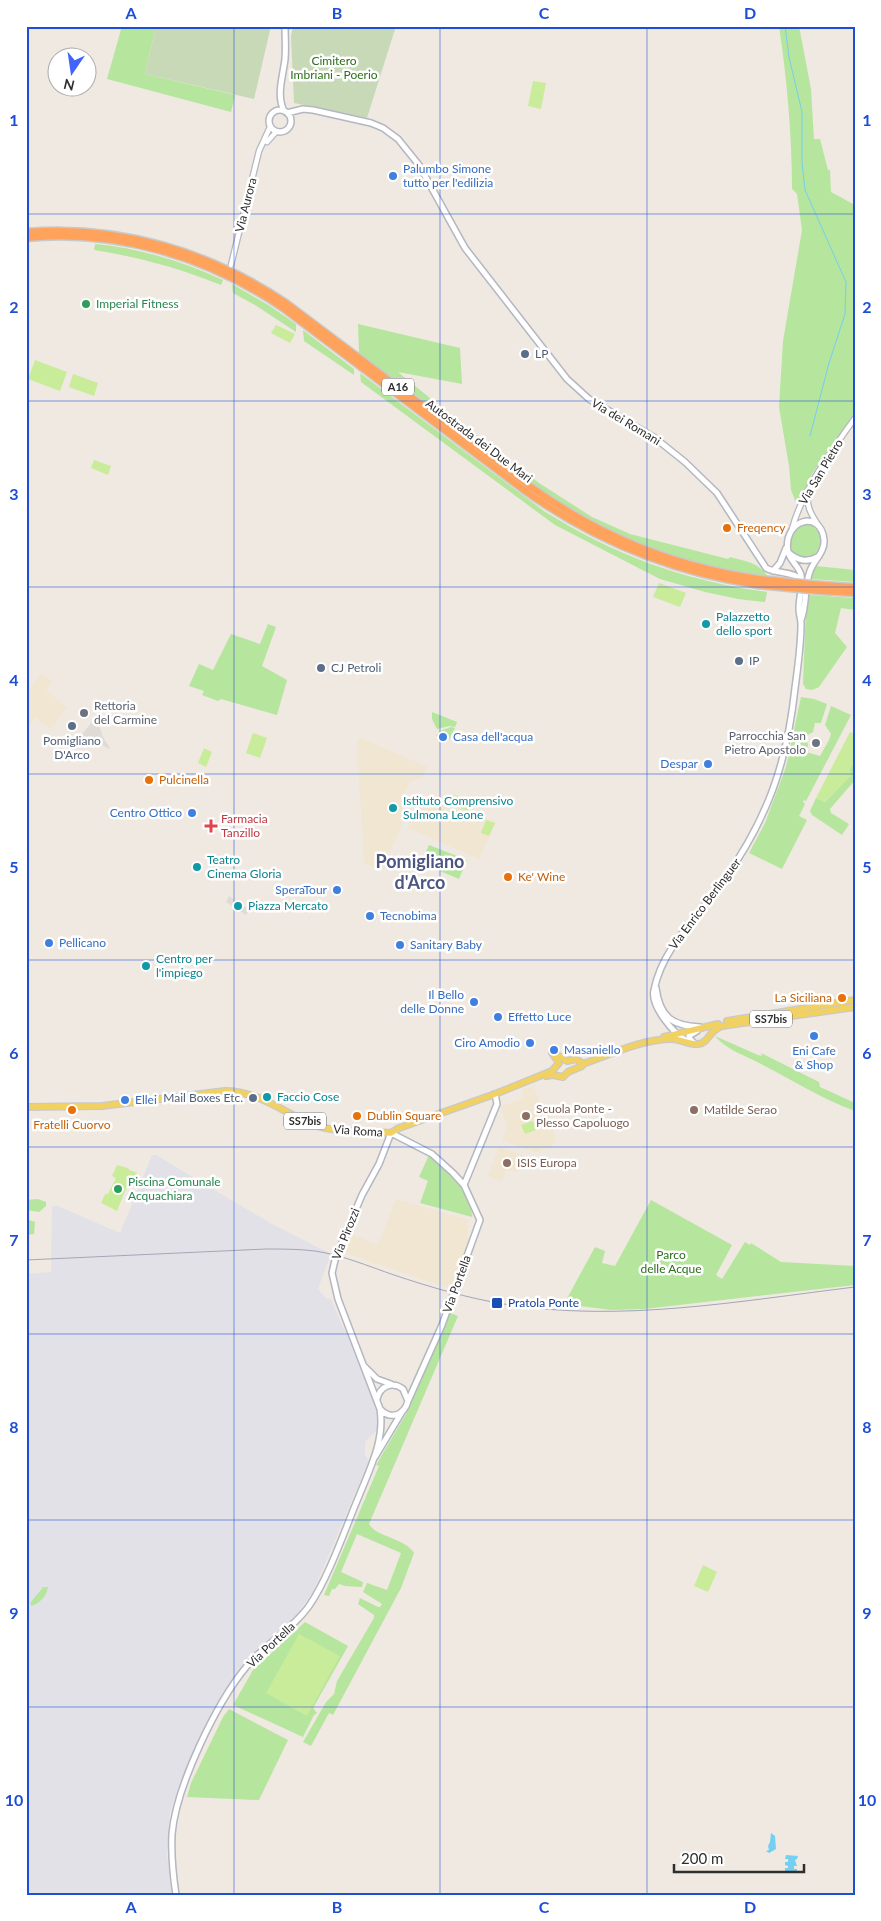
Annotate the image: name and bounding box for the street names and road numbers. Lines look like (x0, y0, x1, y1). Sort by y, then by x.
street label: Via Aurora (232, 176, 260, 234)
road number: A16 (382, 378, 414, 396)
street label: Via dei Romani (589, 395, 664, 448)
street label: Autostrada dei Due Mari (423, 396, 536, 486)
street label: Via San Pietro (795, 436, 846, 507)
street label: Via Enrico Berlinguer (665, 854, 744, 952)
road number: SS7bis (750, 1011, 792, 1028)
road number: SS7bis (284, 1112, 326, 1130)
street label: Via Roma (333, 1121, 383, 1140)
street label: Via Pirozzi (328, 1206, 363, 1262)
street label: Via Portella (439, 1253, 474, 1315)
street label: Via Portella (243, 1619, 298, 1671)

